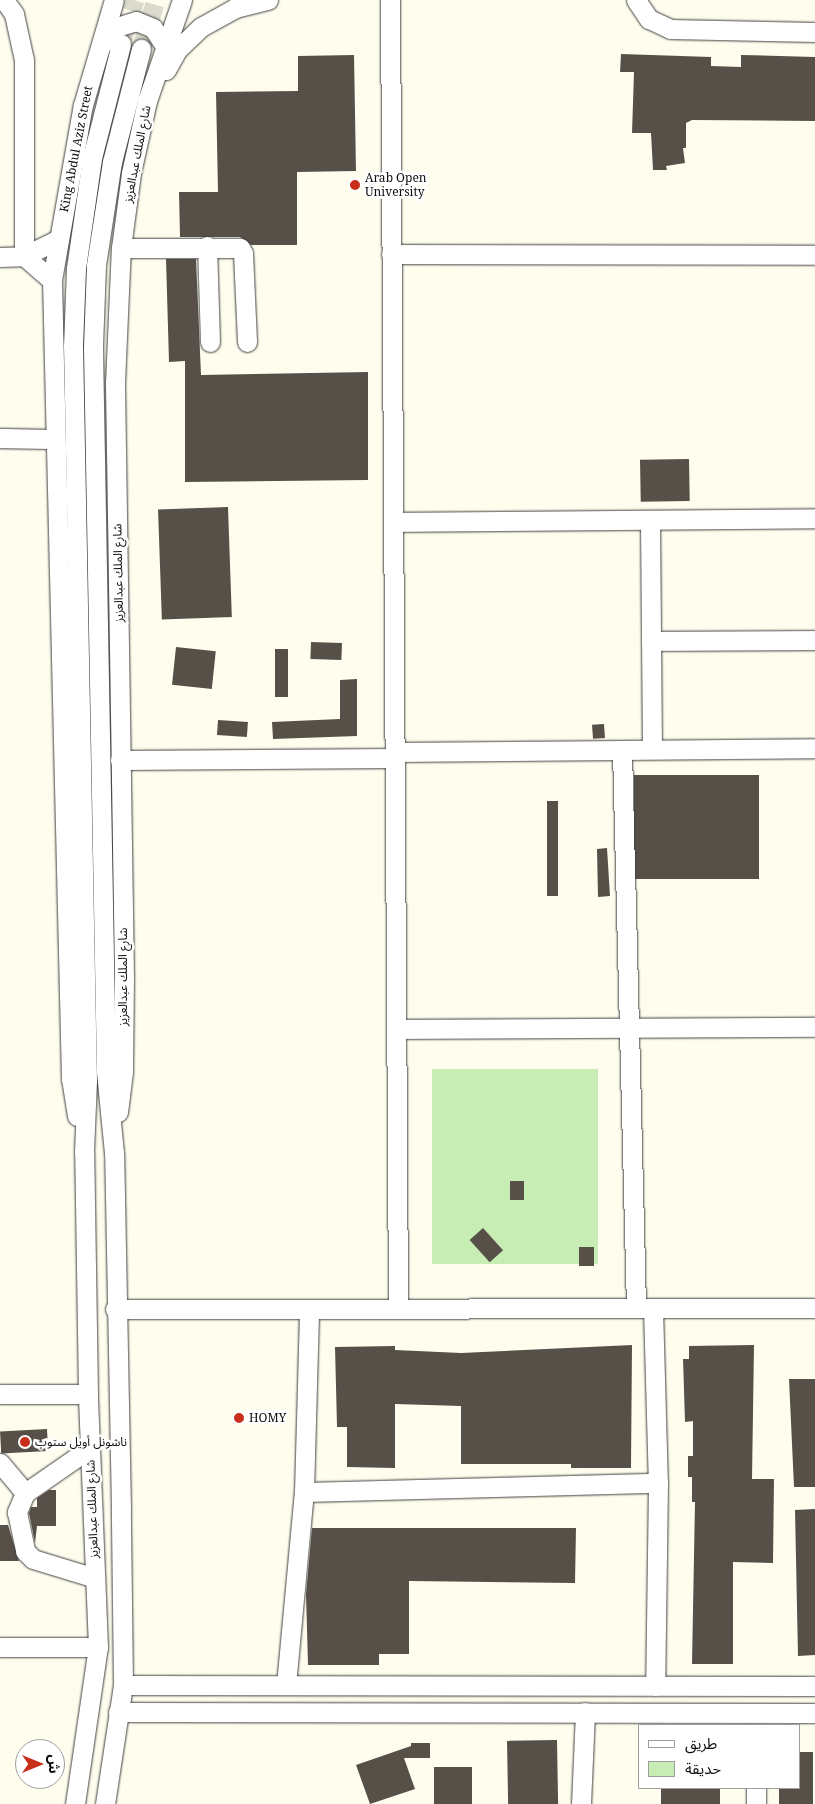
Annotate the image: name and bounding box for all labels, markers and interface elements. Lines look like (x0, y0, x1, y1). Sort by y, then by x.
street label: King Abdul Aziz Street (57, 85, 95, 213)
street label: شارع الملك عبدالعزيز (121, 104, 153, 204)
place label: Arab Open University (365, 171, 427, 199)
marker: Arab Open University (349, 179, 361, 191)
street label: شارع الملك عبدالعزيز (110, 524, 126, 622)
street label: شارع الملك عبدالعزيز (116, 928, 130, 1026)
place label: HOMY (249, 1411, 286, 1425)
marker: HOMY (233, 1412, 245, 1424)
place label: ناشونل أويل ستوب (35, 1435, 127, 1449)
marker: ناشونل أويل ستوب (19, 1436, 31, 1448)
street label: شارع الملك عبدالعزيز (83, 1459, 101, 1559)
legend (638, 1724, 800, 1789)
text: طريق (685, 1733, 717, 1753)
north arrow (15, 1739, 65, 1789)
text: ش (45, 1754, 64, 1774)
text: حديقة (685, 1758, 721, 1778)

